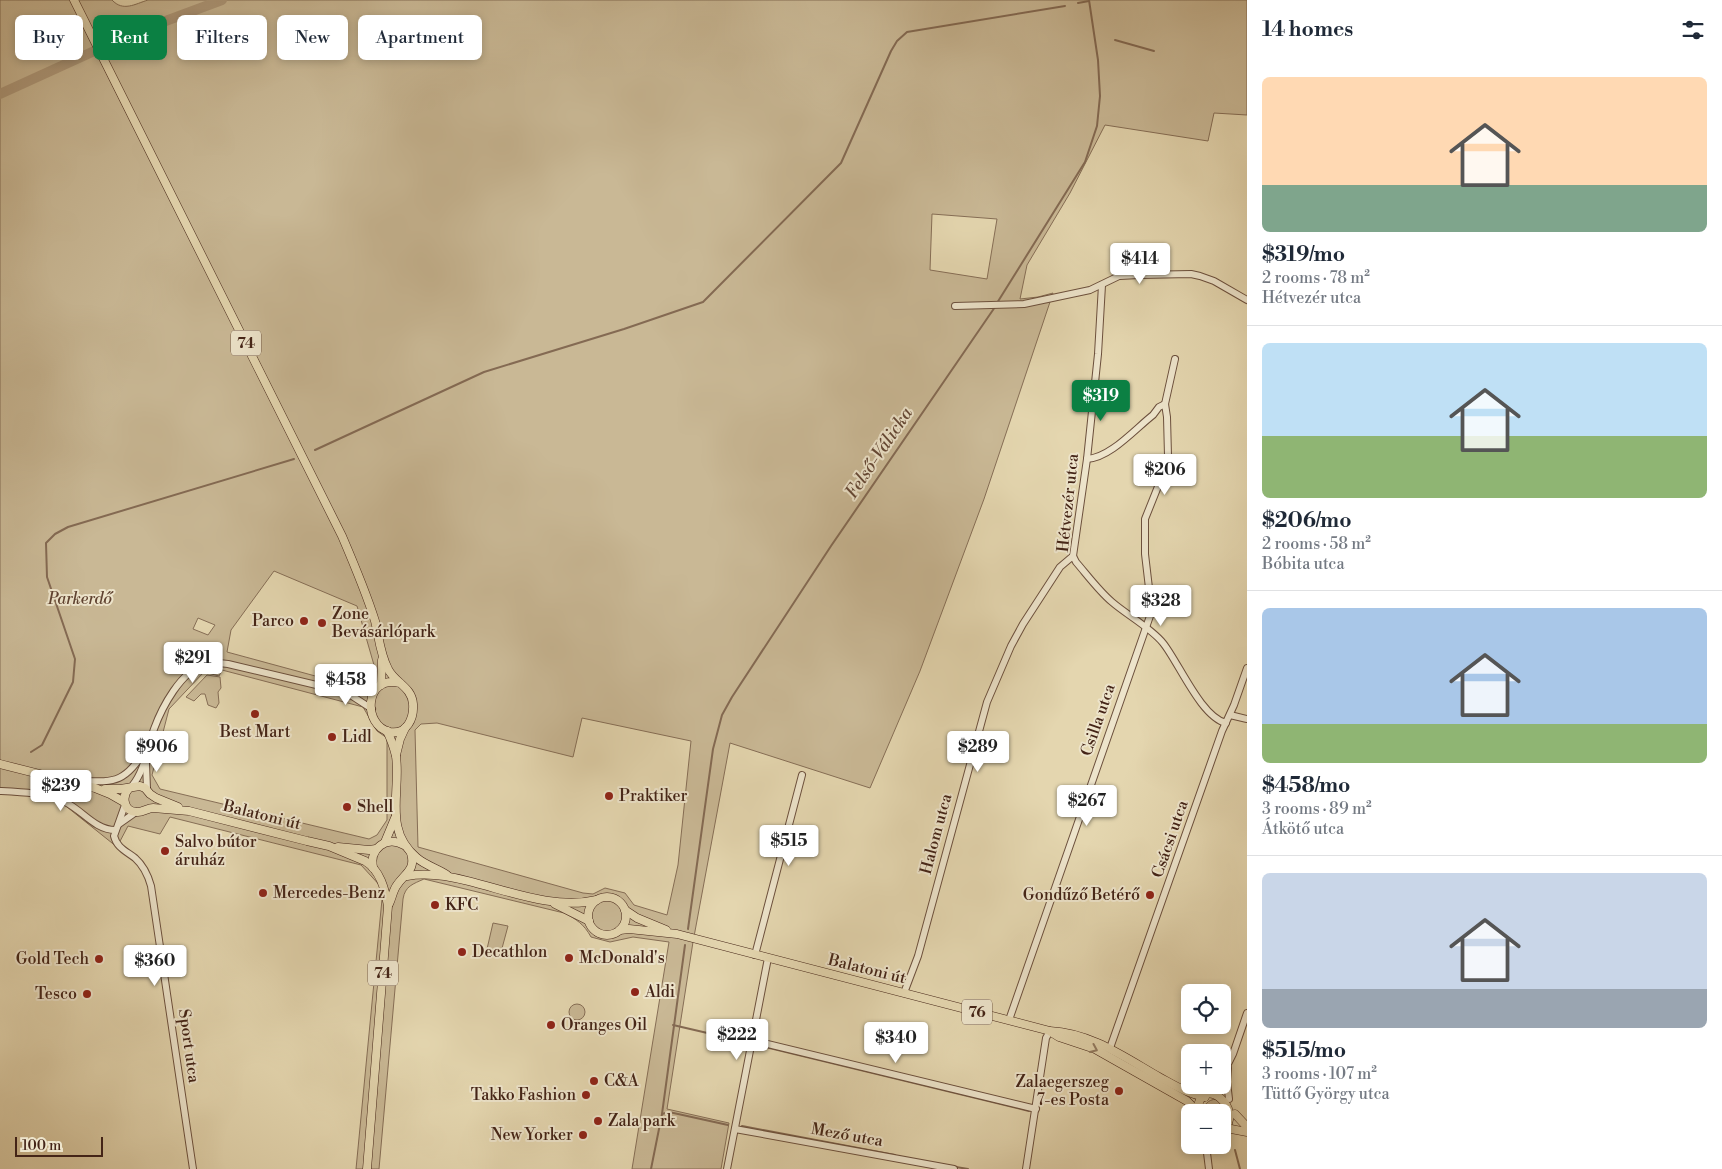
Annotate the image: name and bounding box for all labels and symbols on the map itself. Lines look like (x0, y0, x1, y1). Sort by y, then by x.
pin: $414 (1110, 242, 1170, 285)
road number: 74 (231, 330, 261, 356)
pin: $319 (1071, 380, 1131, 422)
water label: Felső-Válicka (840, 402, 918, 503)
street label: Hétvezér utca (1053, 452, 1083, 553)
pin: $206 (1135, 454, 1195, 496)
pin: $328 (1131, 584, 1191, 627)
park label: Parkerdő (47, 589, 114, 609)
place label: Zone Bevásárlópark (331, 604, 437, 642)
place label: Parco (252, 611, 294, 631)
marker: Parco (298, 615, 310, 627)
marker: Zone Bevásárlópark (316, 617, 328, 629)
pin: $291 (163, 642, 223, 684)
pin: $458 (316, 664, 376, 706)
street label: Csilla utca (1076, 680, 1120, 759)
marker: Best Mart (249, 708, 261, 720)
place label: Best Mart (219, 722, 291, 742)
place label: Lidl (342, 727, 372, 747)
pin: $906 (127, 730, 187, 773)
pin: $289 (948, 730, 1008, 773)
marker: Lidl (326, 731, 338, 743)
pin: $239 (31, 770, 91, 812)
pin: $267 (1057, 784, 1117, 827)
place label: Praktiker (619, 786, 687, 806)
marker: Praktiker (603, 790, 615, 802)
street label: Halom utca (916, 791, 957, 877)
street label: Balatoni út (220, 795, 303, 834)
place label: Shell (357, 797, 394, 817)
street label: Csácsi utca (1147, 797, 1193, 880)
marker: Shell (341, 801, 353, 813)
pin: $515 (759, 824, 819, 867)
place label: Salvo bútor áruház (175, 832, 257, 870)
marker: Salvo bútor áruház (159, 845, 171, 857)
place label: Mercedes-Benz (273, 883, 385, 903)
place label: Gondűző Betérő (1023, 885, 1140, 905)
marker: Mercedes-Benz (257, 887, 269, 899)
marker: Gondűző Betérő (1144, 889, 1156, 901)
place label: KFC (445, 895, 478, 915)
marker: KFC (429, 899, 441, 911)
place label: Decathlon (472, 942, 548, 962)
pin: $360 (125, 944, 185, 987)
marker: Decathlon (456, 946, 468, 958)
place label: McDonald's (579, 948, 665, 968)
place label: Gold Tech (16, 949, 89, 969)
street label: Balatoni út (825, 949, 908, 988)
marker: McDonald's (563, 952, 575, 964)
marker: Gold Tech (93, 953, 105, 965)
road number: 74 (368, 960, 398, 986)
place label: Aldi (644, 982, 675, 1002)
place label: Tesco (35, 984, 77, 1004)
marker: Aldi (629, 986, 641, 998)
marker: Tesco (81, 988, 93, 1000)
road number: 76 (962, 1000, 992, 1024)
street label: Sport utca (174, 1008, 204, 1085)
place label: Oranges Oil (561, 1015, 647, 1035)
pin: $222 (707, 1018, 767, 1061)
marker: Oranges Oil (545, 1019, 557, 1031)
pin: $340 (866, 1022, 926, 1064)
one-way arrow (1089, 1043, 1098, 1054)
place label: C&A (604, 1071, 640, 1091)
place label: Zalaegerszeg 7-es Posta (1015, 1072, 1110, 1110)
marker: C&A (588, 1075, 600, 1087)
place label: Takko Fashion (471, 1085, 576, 1105)
marker: Zalaegerszeg 7-es Posta (1113, 1085, 1125, 1097)
marker: Takko Fashion (580, 1089, 592, 1101)
place label: Zala park (608, 1111, 677, 1131)
marker: Zala park (592, 1115, 604, 1127)
street label: Mező utca (809, 1119, 886, 1151)
place label: New Yorker (491, 1125, 573, 1145)
marker: New Yorker (577, 1129, 589, 1141)
scale bar (15, 1134, 102, 1157)

